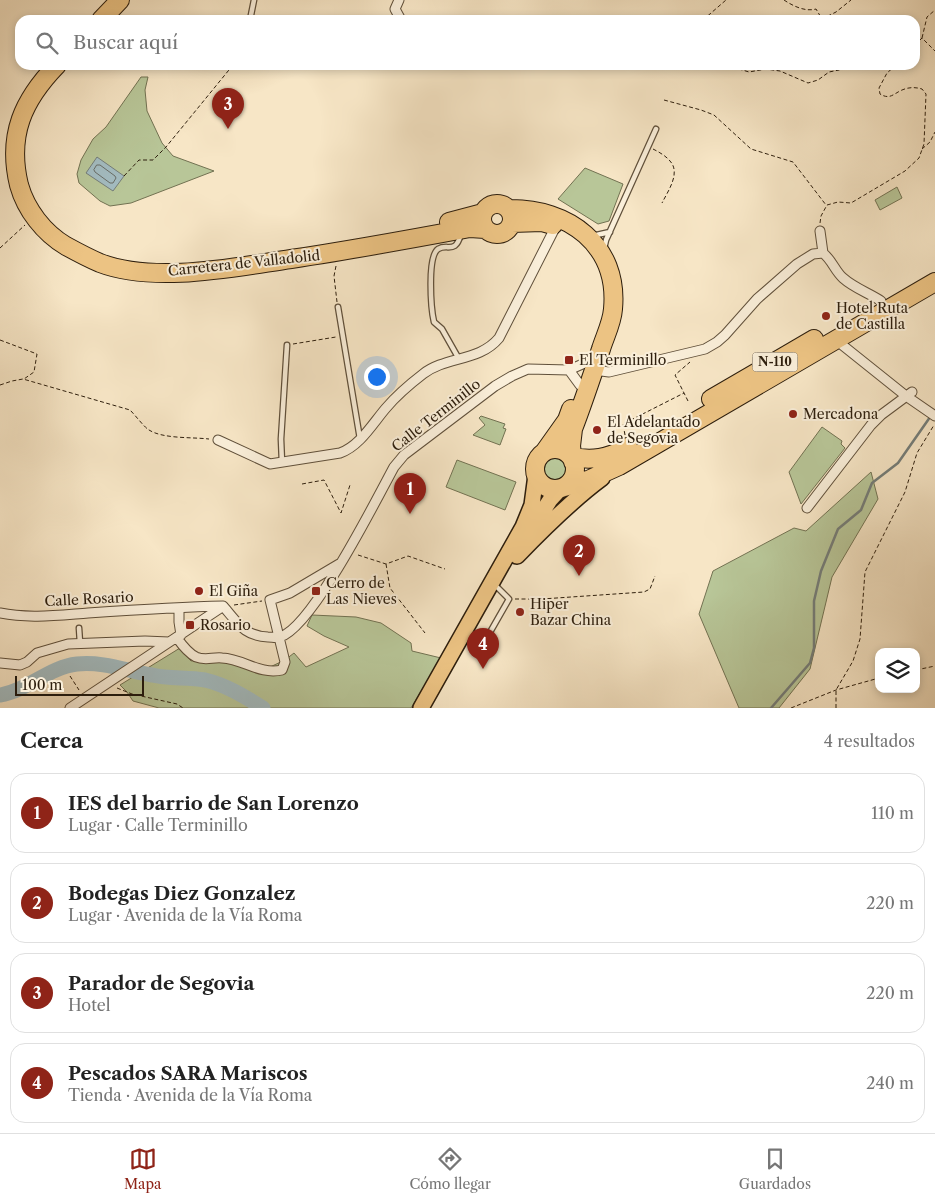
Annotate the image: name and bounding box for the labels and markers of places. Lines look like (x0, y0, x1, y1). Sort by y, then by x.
pin: 3 (212, 88, 244, 129)
place label: Hotel Ruta de Castilla (836, 299, 909, 333)
marker: Hotel Ruta de Castilla (820, 310, 832, 322)
place label: El Terminillo (579, 351, 666, 369)
marker: El Terminillo (563, 354, 575, 366)
place label: Mercadona (803, 405, 879, 423)
marker: Mercadona (787, 408, 799, 420)
place label: El Adelantado de Segovia (607, 413, 700, 447)
marker: El Adelantado de Segovia (591, 424, 603, 436)
pin: 1 (394, 473, 426, 514)
pin: 2 (563, 535, 595, 576)
place label: Cerro de Las Nieves (326, 574, 397, 608)
place label: El Giña (209, 582, 259, 600)
marker: El Giña (193, 585, 205, 597)
marker: Cerro de Las Nieves (310, 585, 322, 597)
place label: Hiper Bazar China (530, 595, 612, 629)
marker: Hiper Bazar China (514, 606, 526, 618)
place label: Rosario (200, 616, 251, 634)
marker: Rosario (184, 619, 196, 631)
pin: 4 (467, 628, 499, 669)

